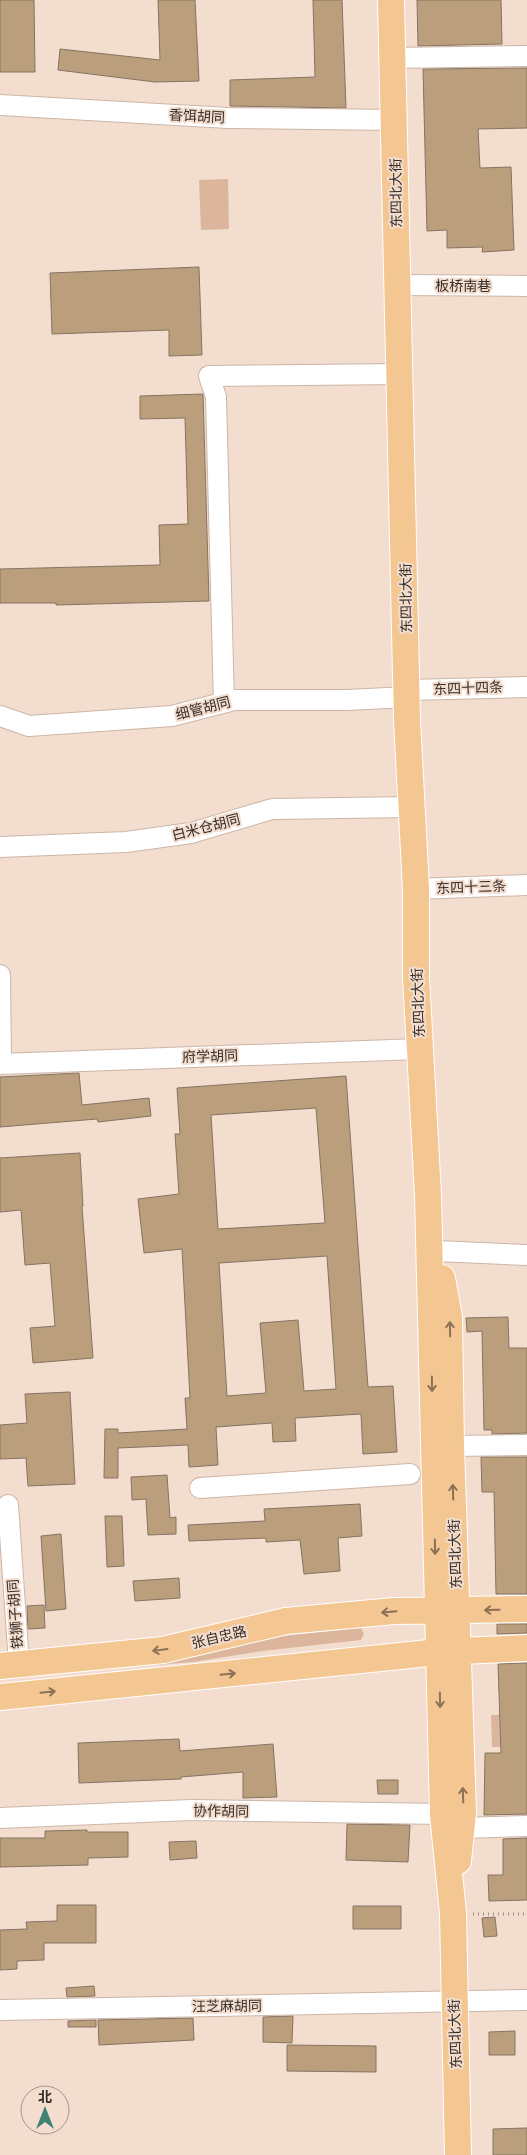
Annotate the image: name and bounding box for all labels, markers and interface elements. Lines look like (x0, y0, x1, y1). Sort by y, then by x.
street label: 香饵胡同 (169, 107, 225, 126)
street label: 东四北大街 (387, 158, 406, 228)
street label: 板桥南巷 (435, 278, 491, 295)
street label: 东四北大街 (397, 563, 416, 633)
street label: 东四十四条 (433, 679, 503, 698)
street label: 细管胡同 (174, 693, 232, 724)
street label: 白米仓胡同 (170, 811, 242, 844)
street label: 东四十三条 (436, 878, 506, 897)
street label: 东四北大街 (409, 968, 428, 1038)
street label: 府学胡同 (182, 1047, 238, 1066)
one-way arrow (445, 1321, 454, 1337)
one-way arrow (427, 1376, 437, 1392)
one-way arrow (448, 1484, 457, 1500)
street label: 东四北大街 (446, 1519, 465, 1589)
one-way arrow (430, 1538, 440, 1554)
street label: 铁狮子胡同 (5, 1578, 26, 1649)
one-way arrow (484, 1605, 500, 1614)
one-way arrow (381, 1607, 397, 1617)
street label: 张自忠路 (190, 1623, 248, 1652)
one-way arrow (152, 1645, 168, 1655)
one-way arrow (219, 1669, 235, 1679)
one-way arrow (40, 1687, 56, 1697)
one-way arrow (435, 1692, 445, 1708)
one-way arrow (458, 1788, 467, 1804)
street label: 协作胡同 (193, 1803, 249, 1820)
street label: 汪芝麻胡同 (192, 1997, 262, 2016)
street label: 东四北大街 (446, 1999, 465, 2069)
north arrow (20, 2085, 70, 2135)
text: 北 (38, 2089, 52, 2106)

